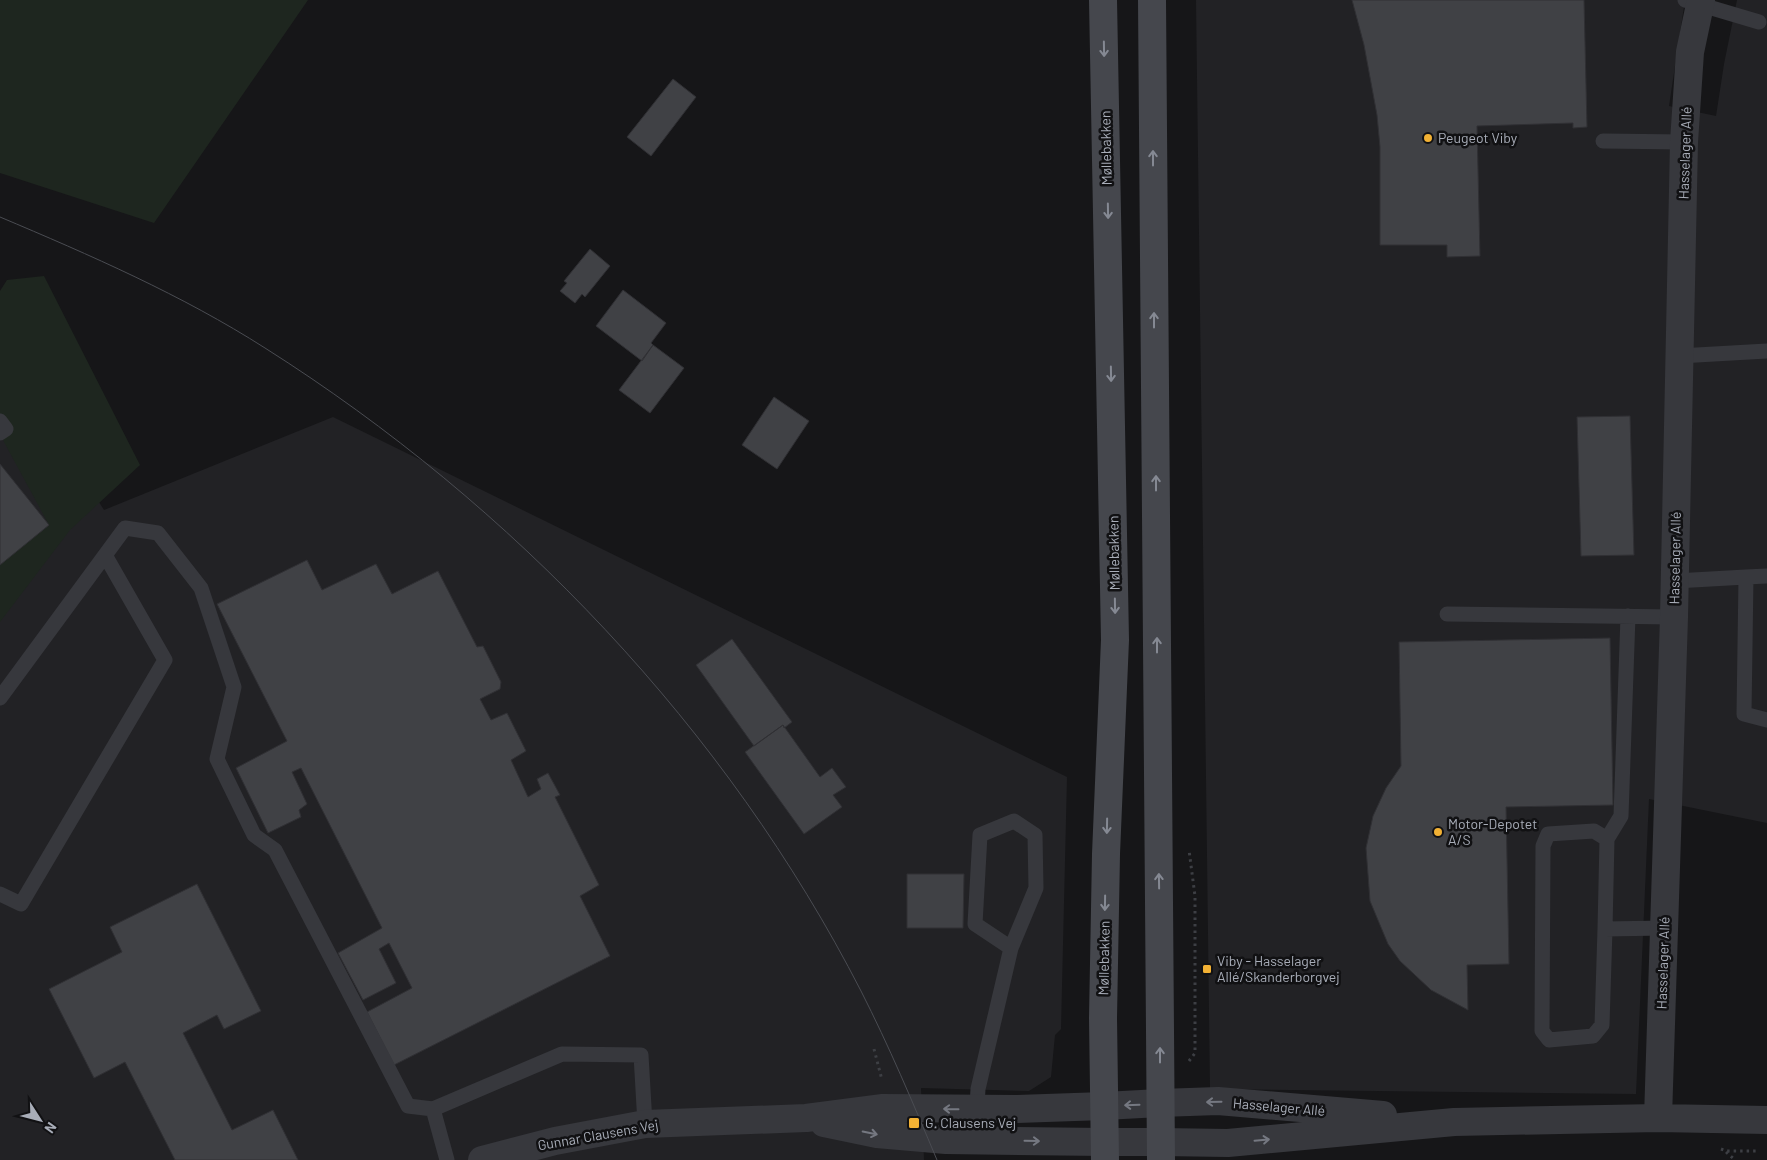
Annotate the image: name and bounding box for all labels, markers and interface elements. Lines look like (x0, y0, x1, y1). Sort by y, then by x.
one-way arrow (1099, 40, 1109, 56)
street label: Hasselager Allé (1674, 106, 1695, 200)
street label: Møllebakken (1096, 110, 1115, 186)
place label: Peugeot Viby (1438, 129, 1518, 146)
marker: Peugeot Viby (1422, 132, 1434, 144)
one-way arrow (1148, 150, 1158, 166)
one-way arrow (1103, 202, 1113, 219)
one-way arrow (1149, 313, 1159, 329)
one-way arrow (1106, 365, 1116, 381)
one-way arrow (1151, 475, 1161, 492)
street label: Hasselager Allé (1665, 512, 1684, 604)
street label: Møllebakken (1104, 515, 1123, 591)
one-way arrow (1110, 598, 1120, 614)
one-way arrow (1152, 638, 1162, 654)
place label: Motor-Depotet A/S (1448, 815, 1537, 848)
one-way arrow (1102, 818, 1112, 834)
marker: Motor-Depotet A/S (1432, 826, 1444, 838)
one-way arrow (1154, 873, 1164, 890)
one-way arrow (1101, 894, 1110, 910)
street label: Hasselager Allé (1652, 916, 1673, 1010)
street label: Møllebakken (1094, 920, 1113, 996)
place label: Viby - Hasselager Allé/Skanderborgvej (1217, 952, 1340, 985)
marker: Viby - Hasselager Allé/Skanderborgvej (1201, 963, 1213, 975)
one-way arrow (1155, 1047, 1165, 1063)
street label: Hasselager Allé (1232, 1094, 1326, 1119)
north arrow (15, 1095, 65, 1145)
one-way arrow (1206, 1097, 1222, 1107)
one-way arrow (1125, 1100, 1141, 1109)
one-way arrow (943, 1104, 959, 1114)
place label: G. Clausens Vej (925, 1114, 1016, 1131)
street label: Gunnar Clausens Vej (536, 1116, 660, 1154)
marker: G. Clausens Vej (907, 1116, 921, 1130)
text: N (41, 1119, 61, 1137)
one-way arrow (862, 1128, 878, 1138)
one-way arrow (1254, 1135, 1270, 1144)
one-way arrow (1024, 1136, 1040, 1146)

